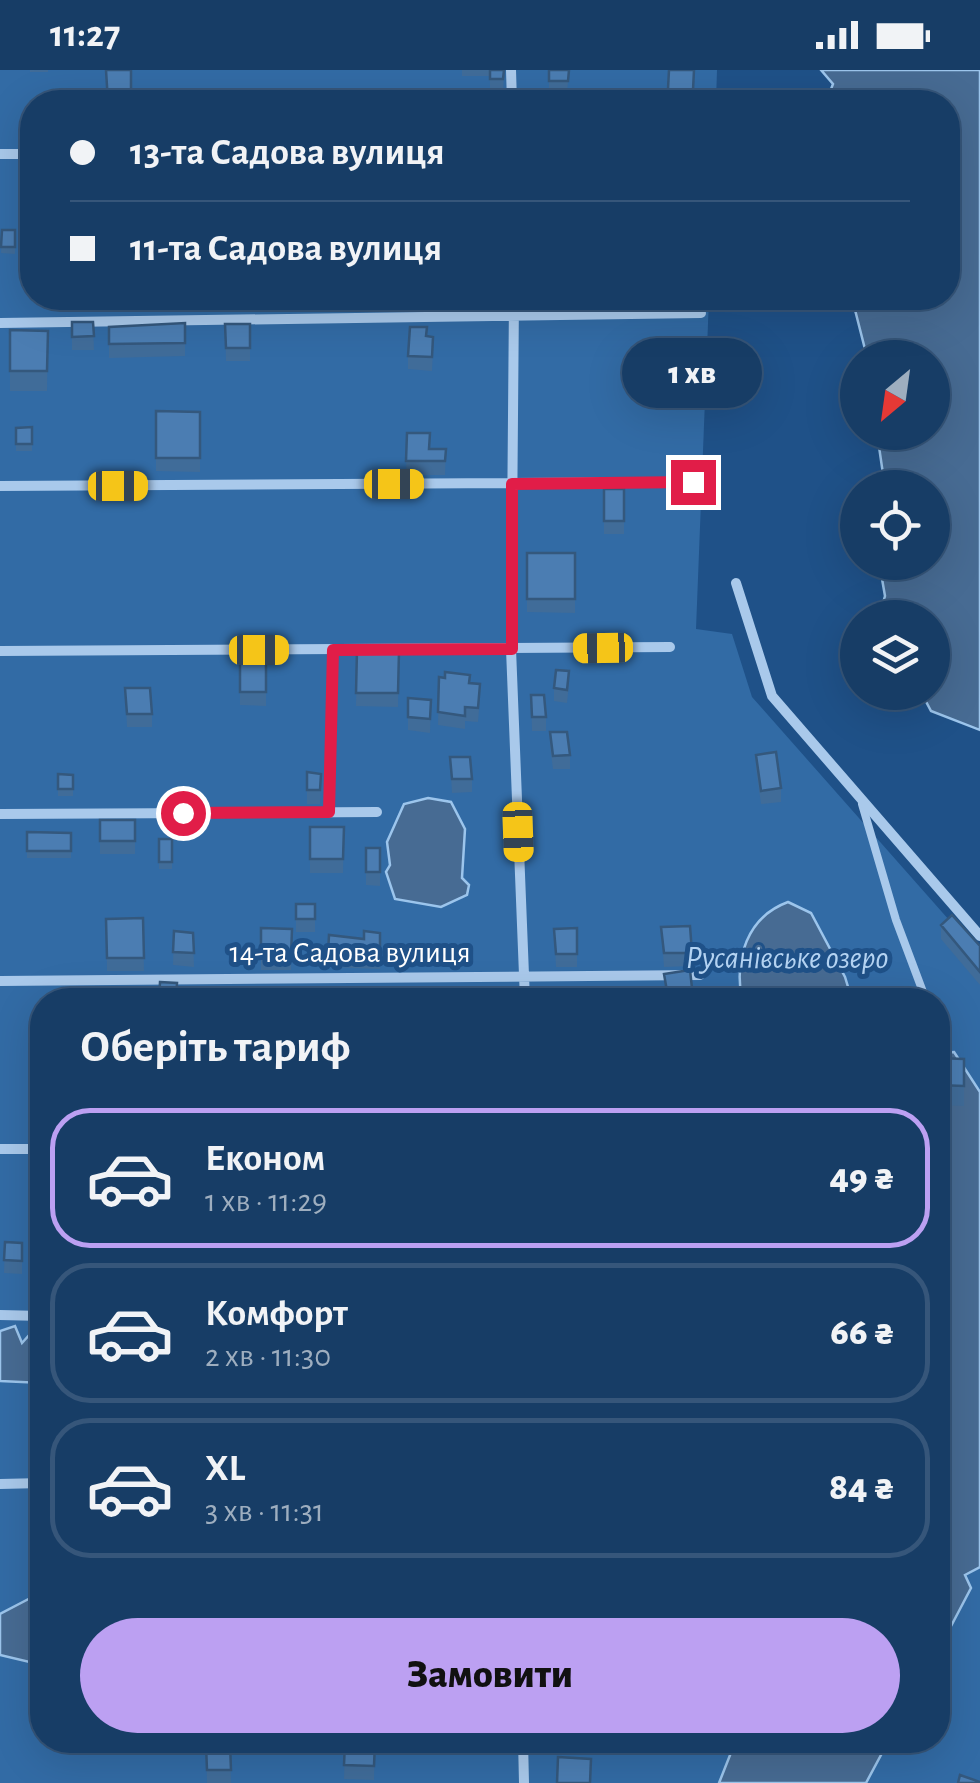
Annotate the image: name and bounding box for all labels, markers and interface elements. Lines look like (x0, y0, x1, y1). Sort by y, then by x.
text: 11:27 (50, 16, 120, 54)
text: 13-та Садова вулиця (130, 134, 445, 172)
text: 11-та Садова вулиця (130, 230, 442, 268)
callout: 1 хв (623, 337, 763, 407)
north arrow (840, 340, 950, 450)
map controls (840, 340, 950, 710)
text: 1 хв (668, 357, 716, 389)
route end (671, 460, 716, 505)
car (364, 469, 424, 499)
button: locate (840, 470, 950, 580)
car (88, 471, 148, 501)
button: layers (840, 600, 950, 710)
car (573, 632, 633, 664)
car (229, 635, 289, 665)
route start (161, 791, 206, 836)
car (502, 801, 534, 863)
street label: 14-та Садова вулиця (229, 938, 471, 968)
water label: Русанівське озеро (686, 942, 888, 975)
text: Оберіть тариф (80, 1025, 350, 1070)
icon: car (85, 1133, 175, 1223)
text: Економ (205, 1140, 325, 1178)
text: 49 ₴ (829, 1159, 895, 1197)
text: 1 хв · 11:29 (205, 1185, 327, 1217)
icon: car (85, 1288, 175, 1378)
text: Комфорт (205, 1295, 348, 1333)
text: 66 ₴ (830, 1314, 895, 1352)
text: 2 хв · 11:30 (205, 1340, 331, 1372)
icon: car (85, 1443, 175, 1533)
text: XL (205, 1450, 245, 1488)
text: 84 ₴ (829, 1469, 895, 1507)
text: 3 хв · 11:31 (205, 1495, 324, 1527)
button: Замовити (80, 1618, 900, 1733)

